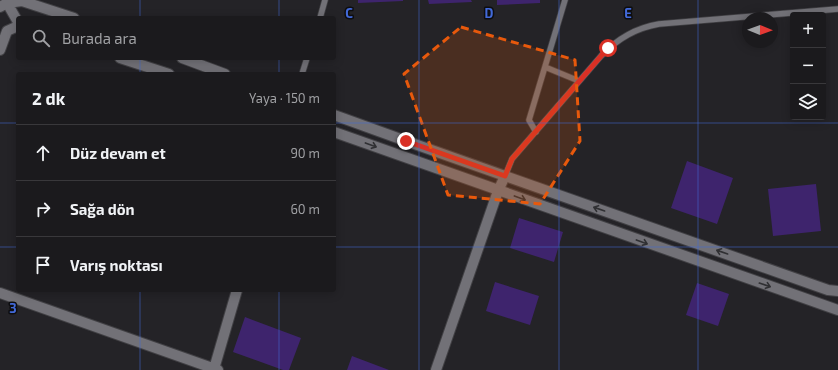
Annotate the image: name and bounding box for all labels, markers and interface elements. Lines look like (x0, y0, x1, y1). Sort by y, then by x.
text: C (345, 5, 353, 21)
text: D (485, 5, 494, 21)
text: E (624, 5, 632, 21)
north arrow (742, 12, 778, 48)
map controls (790, 12, 826, 120)
button: + (790, 12, 826, 48)
search box (16, 16, 336, 60)
icon: search (30, 27, 52, 49)
text: Burada ara (62, 29, 137, 47)
route start (599, 39, 617, 57)
button: − (790, 48, 826, 84)
button: layers (790, 84, 826, 120)
text: 2 dk (32, 88, 65, 108)
text: Yaya · 150 m (249, 90, 320, 106)
route end (397, 132, 415, 150)
icon: ahead (32, 142, 54, 164)
one-way arrow (364, 142, 376, 150)
text: Düz devam et (70, 144, 166, 162)
text: 90 m (290, 145, 320, 161)
one-way arrow (513, 195, 525, 203)
icon: right (32, 198, 54, 220)
text: Sağa dön (70, 200, 135, 218)
text: 60 m (290, 201, 320, 217)
one-way arrow (593, 205, 605, 213)
one-way arrow (636, 238, 648, 246)
one-way arrow (716, 248, 728, 256)
icon: arrive (32, 254, 54, 276)
text: Varış noktası (70, 256, 163, 274)
one-way arrow (758, 282, 771, 289)
text: 3 (9, 300, 17, 316)

